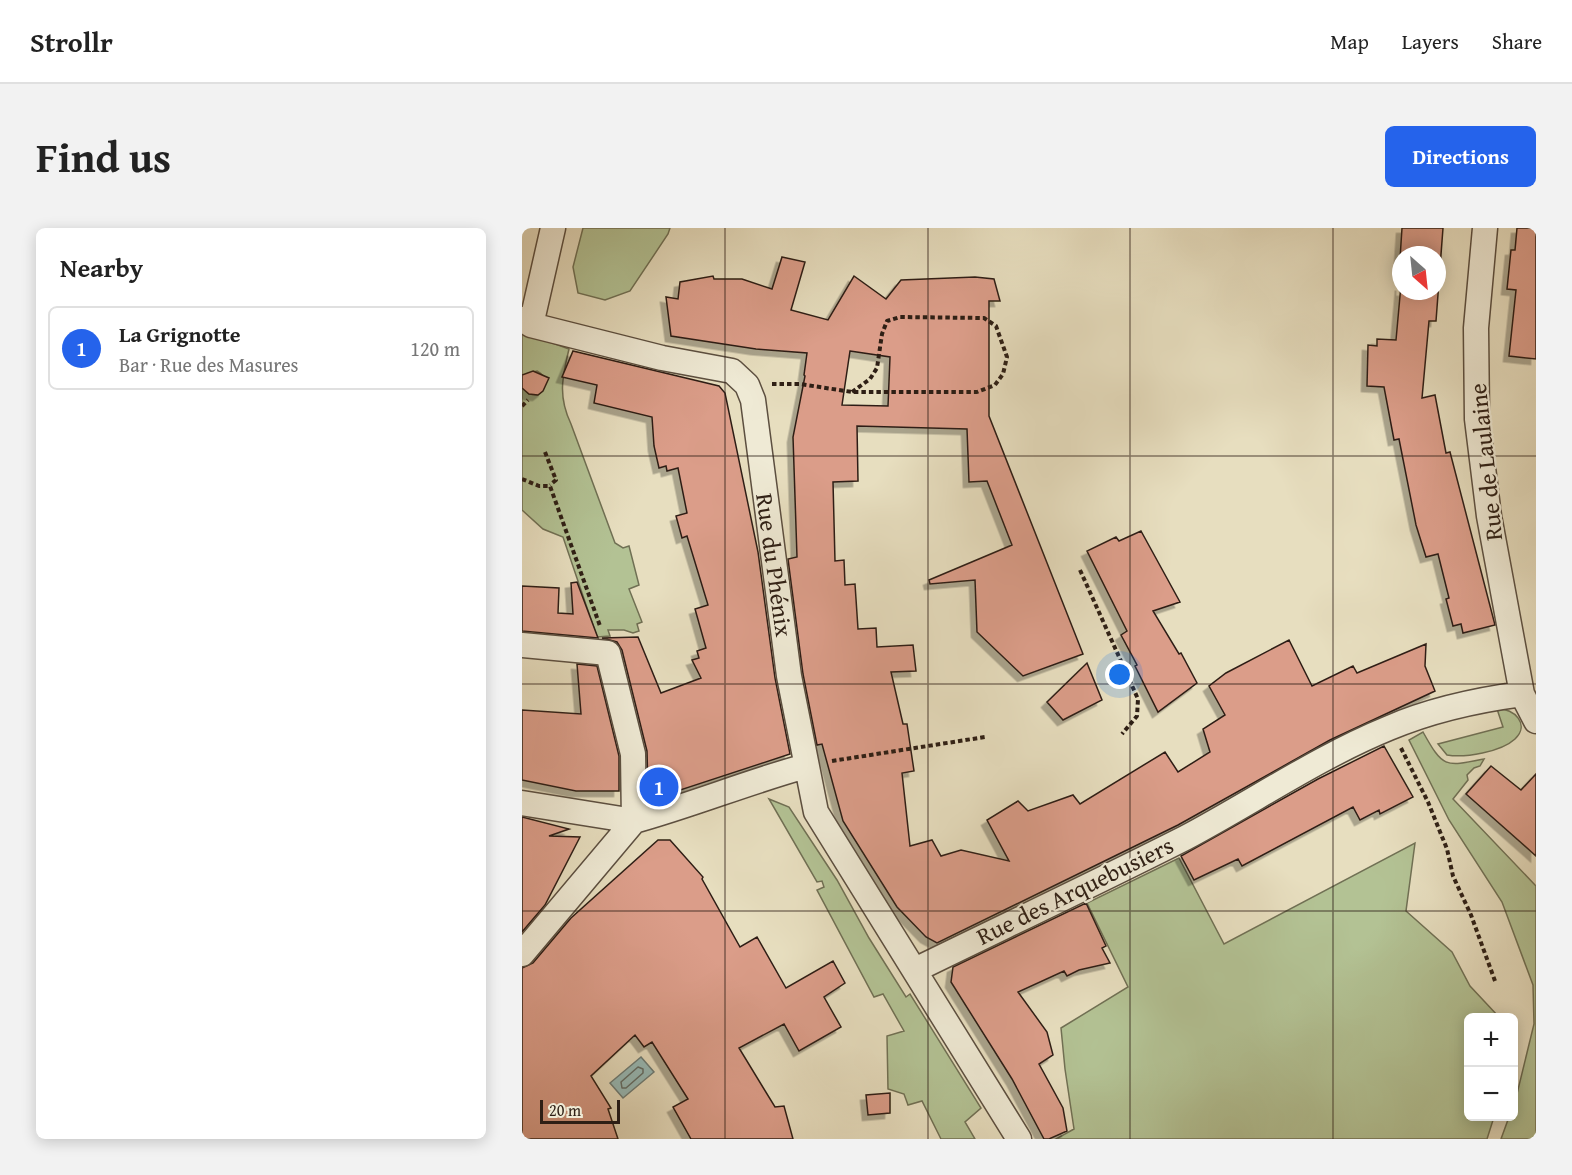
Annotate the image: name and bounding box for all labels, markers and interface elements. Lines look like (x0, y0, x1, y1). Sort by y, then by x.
text: Strollr (30, 21, 113, 62)
text: Map (1330, 26, 1369, 57)
text: Layers (1402, 26, 1459, 57)
text: Share (1492, 26, 1542, 57)
text: Find us (36, 126, 171, 187)
button: Directions (1385, 126, 1536, 187)
north arrow (1392, 246, 1446, 300)
text: Nearby (60, 248, 143, 287)
text: La Grignotte (119, 318, 241, 350)
text: 1 (76, 334, 87, 363)
text: 120 m (410, 334, 460, 363)
text: Bar · Rue des Masures (119, 350, 299, 379)
street label: Rue de Laulaine (1460, 382, 1511, 543)
street label: Rue du Phénix (747, 491, 802, 640)
your location (1105, 660, 1134, 689)
pin: 1 (640, 764, 678, 810)
street label: Rue des Arquebusiers (970, 828, 1179, 954)
map controls (1464, 1013, 1518, 1121)
button: + (1464, 1013, 1518, 1067)
button: − (1464, 1067, 1518, 1121)
scale bar (540, 1097, 620, 1124)
text: 20 m (549, 1098, 581, 1122)

